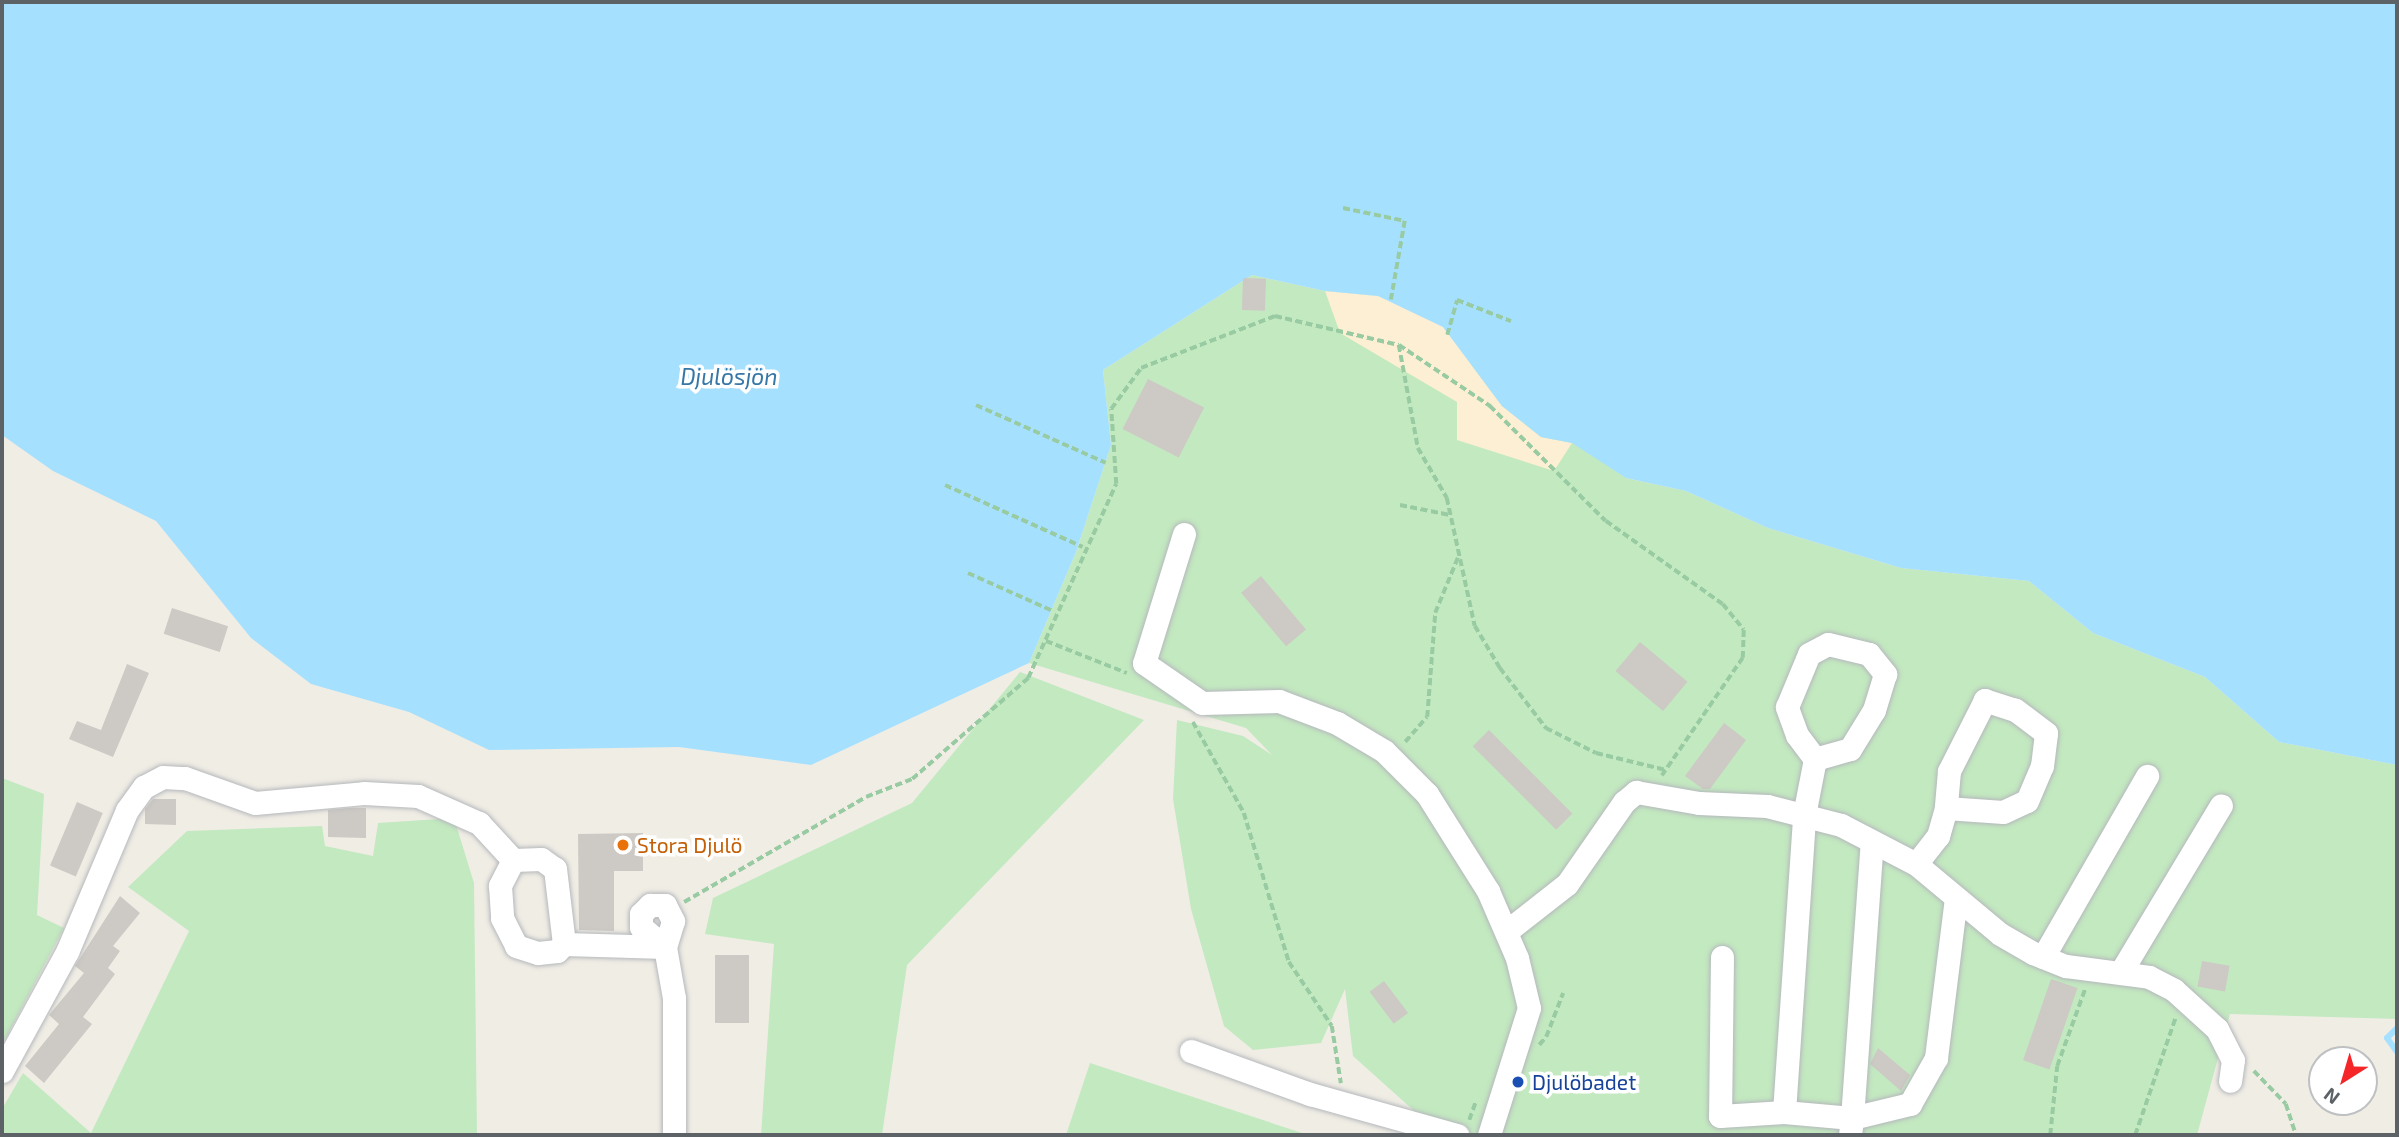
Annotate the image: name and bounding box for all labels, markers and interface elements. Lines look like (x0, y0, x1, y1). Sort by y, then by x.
water label: Djulösjön (680, 362, 778, 390)
place label: Stora Djulö (637, 832, 743, 858)
marker: Stora Djulö (615, 837, 631, 853)
north arrow (2308, 1046, 2378, 1116)
place label: Djulöbadet (1532, 1069, 1636, 1095)
marker: Djulöbadet (1510, 1074, 1526, 1090)
text: N (2319, 1083, 2344, 1110)

